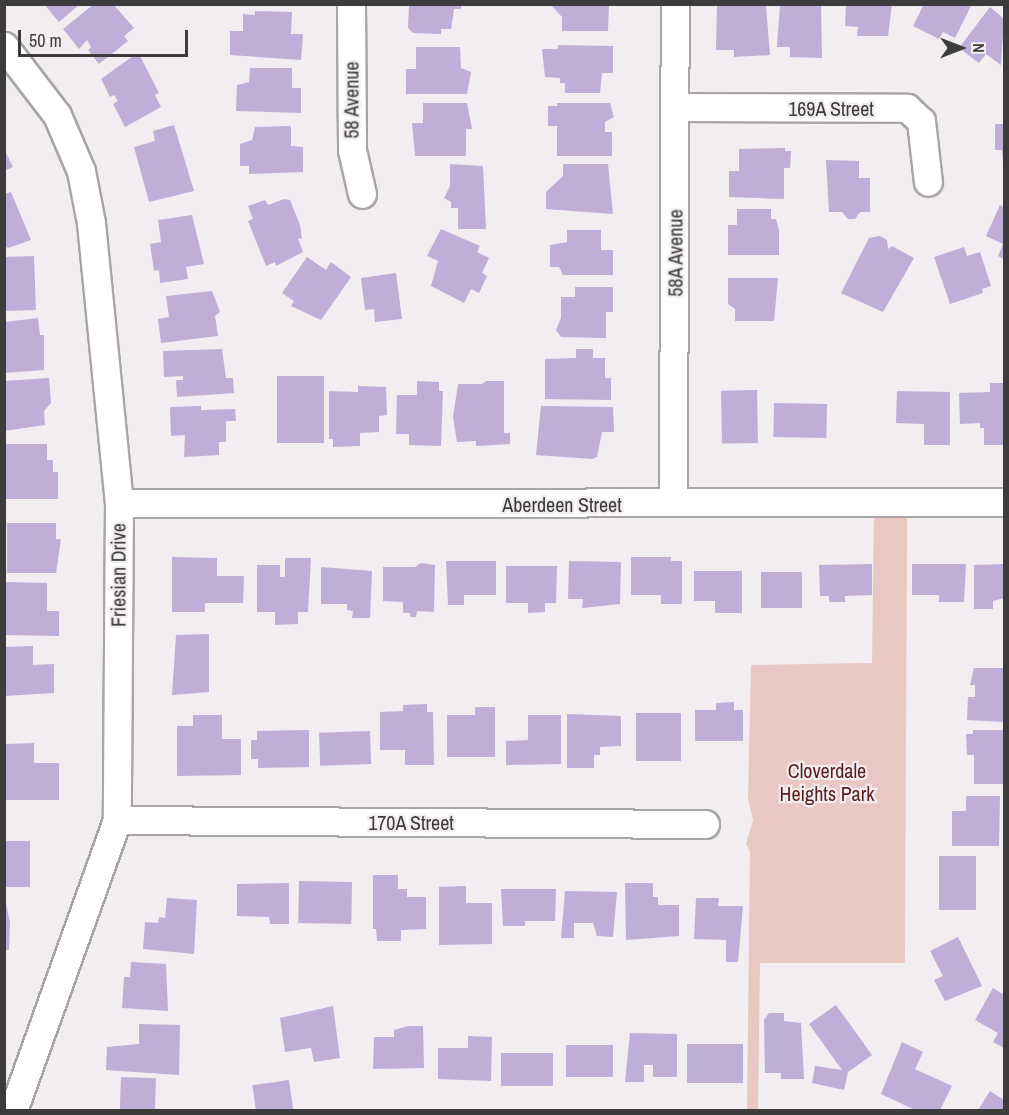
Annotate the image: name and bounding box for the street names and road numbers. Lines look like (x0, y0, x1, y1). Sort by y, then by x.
street label: 58 Avenue (339, 61, 363, 139)
street label: 169A Street (788, 96, 874, 120)
street label: 58A Avenue (663, 208, 687, 298)
street label: Aberdeen Street (502, 492, 622, 516)
street label: Friesian Drive (106, 523, 130, 627)
street label: 170A Street (368, 810, 454, 834)

